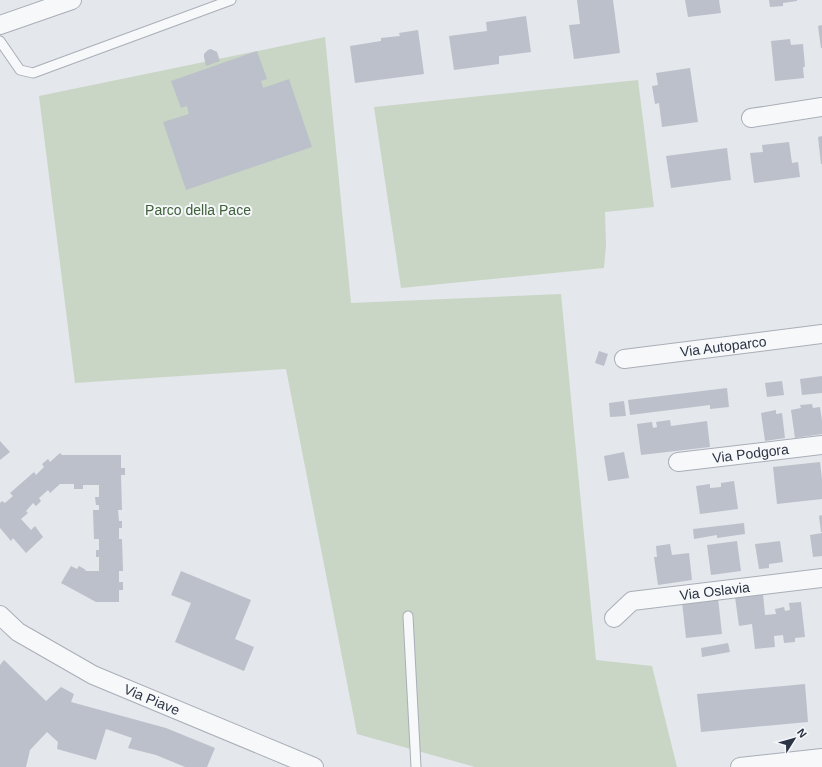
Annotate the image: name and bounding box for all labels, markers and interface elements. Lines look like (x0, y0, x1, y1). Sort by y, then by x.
park label: Parco della Pace (145, 202, 251, 218)
street label: Via Autoparco (679, 333, 768, 360)
street label: Via Podgora (711, 441, 790, 466)
street label: Via Oslavia (679, 579, 751, 603)
street label: Via Piave (122, 681, 182, 718)
north arrow (774, 719, 814, 759)
text: N (795, 726, 809, 740)

